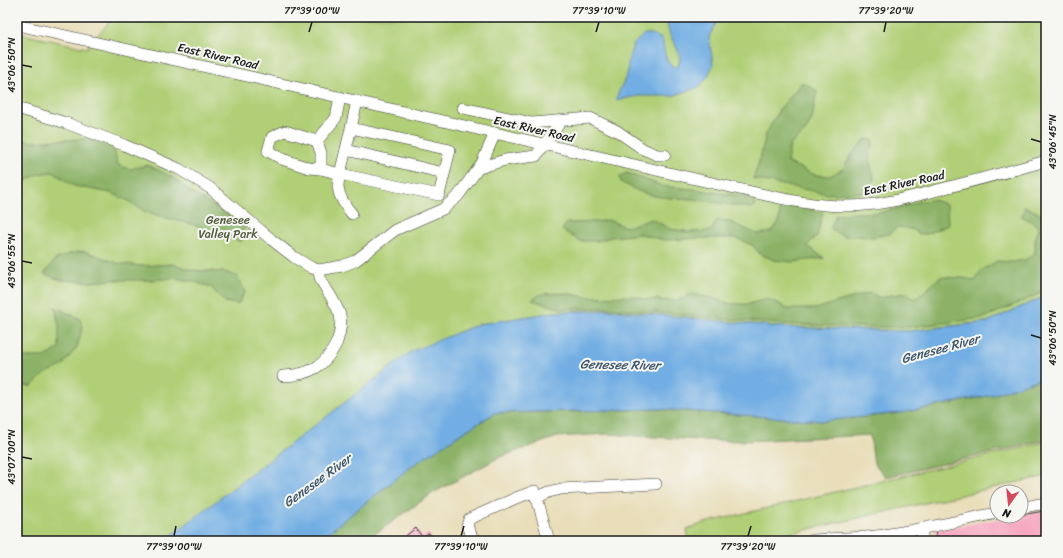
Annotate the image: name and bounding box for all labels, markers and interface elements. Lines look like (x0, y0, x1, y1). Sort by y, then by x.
text: 77°39'00"W (284, 2, 340, 20)
text: 77°39'10"W (572, 2, 626, 20)
text: 77°39'20"W (859, 2, 914, 20)
street label: East River Road (175, 36, 261, 76)
text: 43°06'50"N (3, 37, 21, 93)
street label: East River Road (491, 109, 577, 149)
text: 43°06'45"N (1044, 114, 1062, 170)
street label: East River Road (861, 164, 947, 202)
park label: Genesee Valley Park (198, 209, 258, 245)
text: 43°06'55"N (3, 233, 21, 289)
text: 43°06'50"N (1044, 310, 1062, 366)
water label: Genesee River (899, 326, 984, 370)
water label: Genesee River (580, 352, 663, 377)
text: 43°07'00"N (3, 429, 21, 485)
water label: Genesee River (278, 446, 359, 513)
north arrow (989, 484, 1029, 524)
text: N (1000, 503, 1014, 524)
text: 77°39'00"W (146, 538, 202, 556)
text: 77°39'10"W (434, 538, 488, 556)
text: 77°39'20"W (721, 538, 776, 556)

